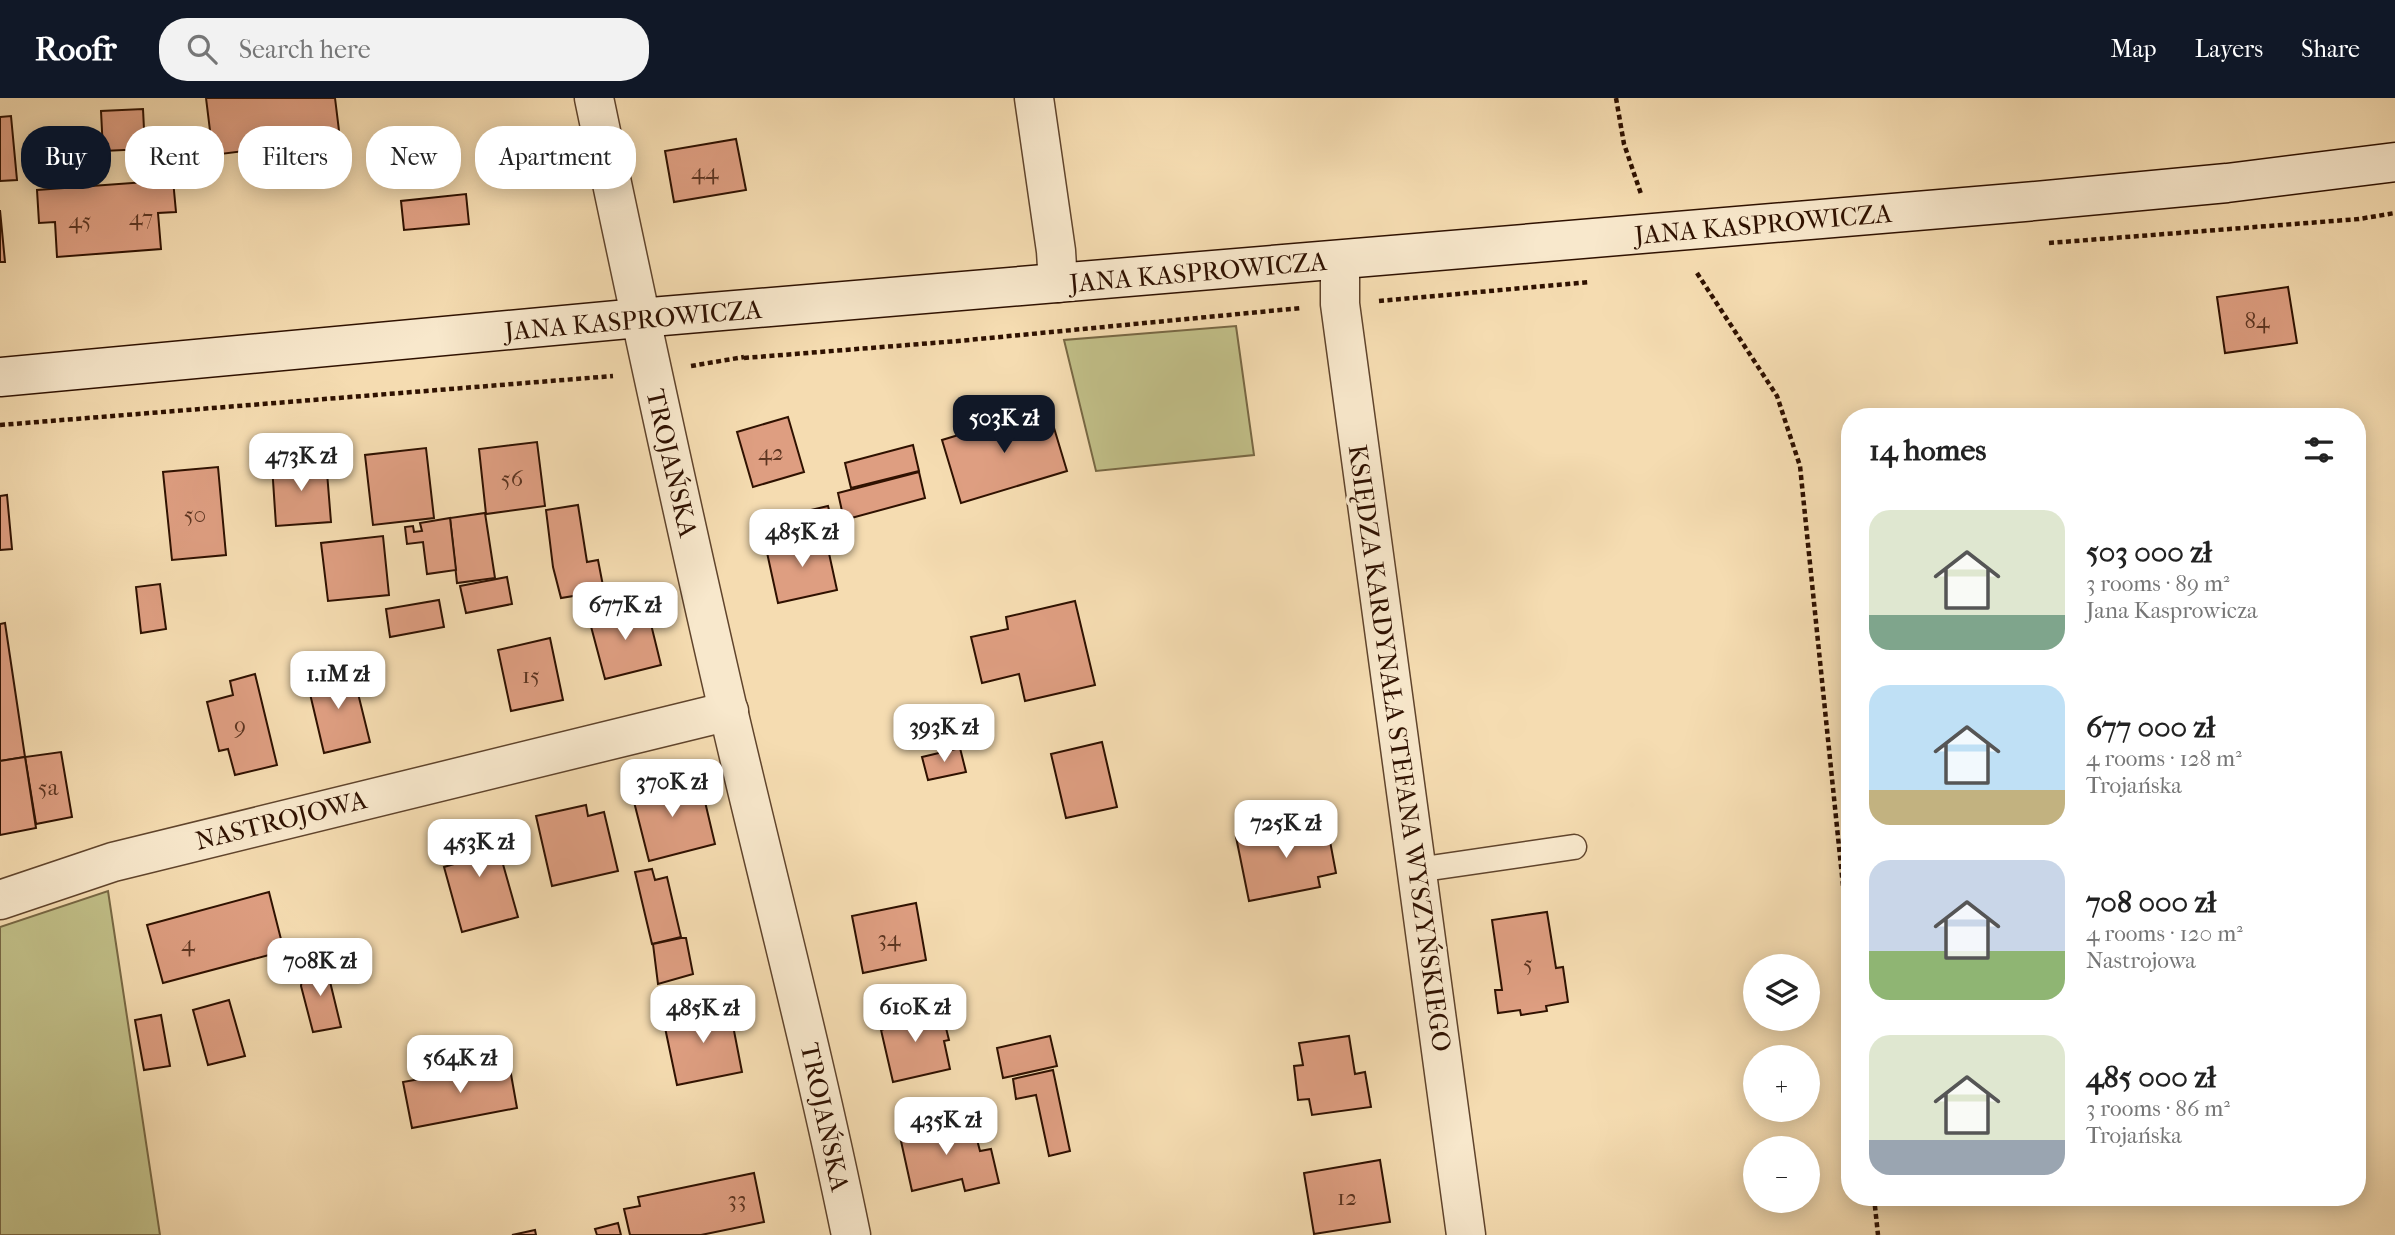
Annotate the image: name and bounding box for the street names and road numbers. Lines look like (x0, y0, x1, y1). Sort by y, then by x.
street label: JANA KASPROWICZA (1631, 198, 1894, 251)
street label: JANA KASPROWICZA (1066, 246, 1329, 299)
street label: JANA KASPROWICZA (501, 294, 764, 347)
street label: TROJAŃSKA (639, 386, 705, 541)
street label: KSIĘDZA KARDYNAŁA STEFANA WYSZYŃSKIEGO (1341, 442, 1458, 1054)
street label: NASTROJOWA (192, 784, 371, 857)
street label: TROJAŃSKA (794, 1040, 857, 1195)

